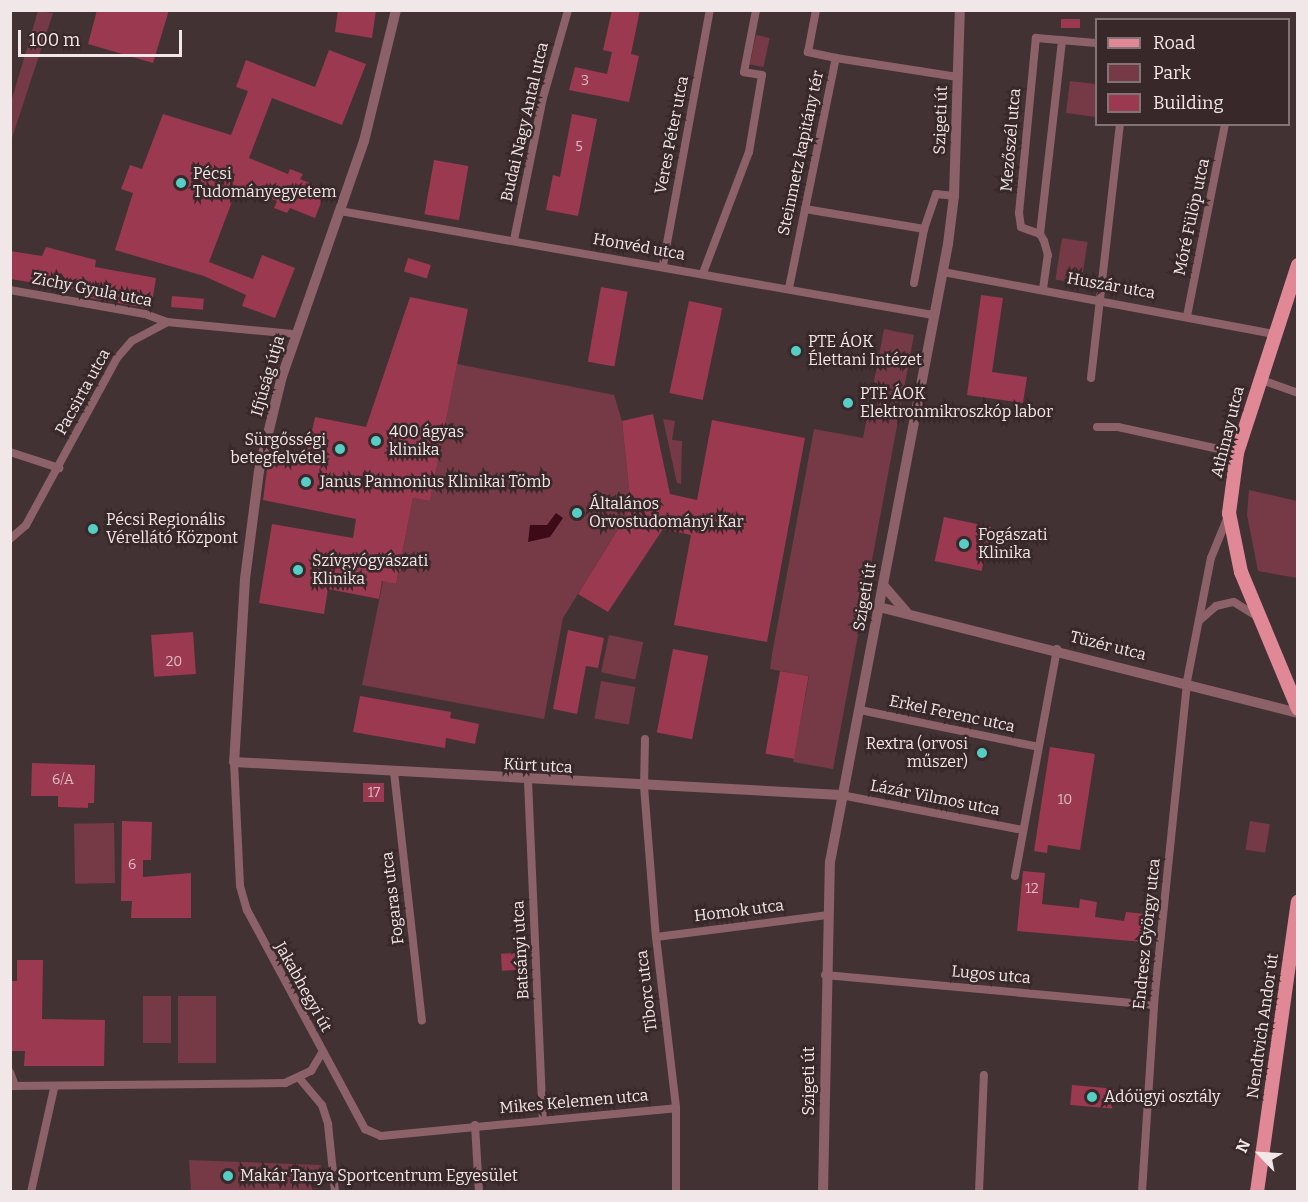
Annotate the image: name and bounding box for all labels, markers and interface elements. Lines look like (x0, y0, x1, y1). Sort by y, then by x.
scale bar (21, 18, 184, 56)
legend (1095, 18, 1290, 126)
text: 100 m (29, 29, 80, 51)
text: Road (1153, 32, 1195, 54)
street label: Budai Nagy Antal utca (497, 40, 553, 204)
text: Park (1153, 62, 1191, 84)
street label: Steinmetz kapitány tér (774, 69, 828, 237)
house number: 3 (581, 73, 589, 89)
street label: Veres Péter utca (651, 74, 693, 196)
street label: Szigeti út (930, 85, 952, 155)
street label: Mezőszél utca (997, 87, 1025, 193)
text: Building (1153, 92, 1224, 114)
house number: 5 (575, 139, 583, 155)
street label: Móré Fülöp utca (1170, 157, 1214, 277)
place label: Pécsi Tudományegyetem (193, 164, 336, 202)
marker: Pécsi Tudományegyetem (174, 176, 188, 190)
street label: Honvéd utca (591, 229, 687, 265)
street label: Zichy Gyula utca (30, 269, 154, 311)
street label: Huszár utca (1065, 269, 1157, 303)
place label: PTE ÁOK Élettani Intézet (808, 332, 922, 370)
street label: Ifjúság útja (247, 333, 289, 419)
marker: PTE ÁOK Élettani Intézet (789, 344, 803, 358)
street label: Pacsirta utca (51, 346, 115, 438)
place label: PTE ÁOK Elektronmikroszkóp labor (860, 384, 1053, 422)
street label: Athinay utca (1207, 384, 1249, 480)
marker: PTE ÁOK Elektronmikroszkóp labor (841, 396, 855, 410)
place label: 400 ágyas klinika (389, 422, 464, 460)
place label: Sürgősségi betegfelvétel (231, 430, 326, 468)
marker: 400 ágyas klinika (367, 432, 385, 450)
marker: Sürgősségi betegfelvétel (331, 440, 349, 458)
place label: Janus Pannonius Klinikai Tömb (320, 472, 551, 492)
marker: Janus Pannonius Klinikai Tömb (297, 473, 315, 491)
place label: Általános Orvostudományi Kar (589, 494, 744, 532)
marker: Általános Orvostudományi Kar (570, 506, 584, 520)
place label: Pécsi Regionális Vérellátó Központ (106, 510, 238, 548)
marker: Pécsi Regionális Vérellátó Központ (84, 520, 102, 538)
place label: Fogászati Klinika (978, 525, 1048, 563)
marker: Fogászati Klinika (955, 535, 973, 553)
place label: Szívgyógyászati Klinika (312, 551, 428, 589)
marker: Szívgyógyászati Klinika (289, 561, 307, 579)
street label: Szigeti út (850, 561, 880, 633)
street label: Tüzér utca (1068, 627, 1148, 665)
house number: 20 (166, 654, 182, 670)
street label: Erkel Ferenc utca (888, 691, 1016, 737)
place label: Rextra (orvosi műszer) (866, 734, 968, 772)
marker: Rextra (orvosi műszer) (973, 744, 991, 762)
street label: Kürt utca (503, 755, 573, 777)
house number: 6/A (52, 772, 74, 788)
street label: Lázár Vilmos utca (869, 776, 1001, 820)
house number: 17 (368, 785, 380, 801)
house number: 10 (1058, 792, 1072, 808)
street label: Fogaras utca (378, 851, 408, 945)
house number: 6 (128, 857, 136, 873)
street label: Endresz György utca (1130, 858, 1164, 1010)
house number: 12 (1025, 881, 1039, 897)
street label: Homok utca (693, 896, 785, 926)
street label: Batsányi utca (509, 900, 533, 1000)
street label: Jakabhegyi út (270, 939, 336, 1035)
street label: Tiborc utca (632, 949, 662, 1033)
street label: Nendtvich Andor út (1243, 952, 1283, 1100)
street label: Lugos utca (951, 962, 1031, 988)
street label: Szigeti út (799, 1046, 819, 1116)
street label: Mikes Kelemen utca (499, 1086, 649, 1118)
place label: Adóügyi osztály (1104, 1087, 1221, 1107)
marker: Adóügyi osztály (1085, 1090, 1099, 1104)
north arrow (1230, 1124, 1290, 1184)
text: N (1232, 1137, 1254, 1156)
place label: Makár Tanya Sportcentrum Egyesület (240, 1166, 518, 1186)
marker: Makár Tanya Sportcentrum Egyesület (221, 1169, 235, 1183)

